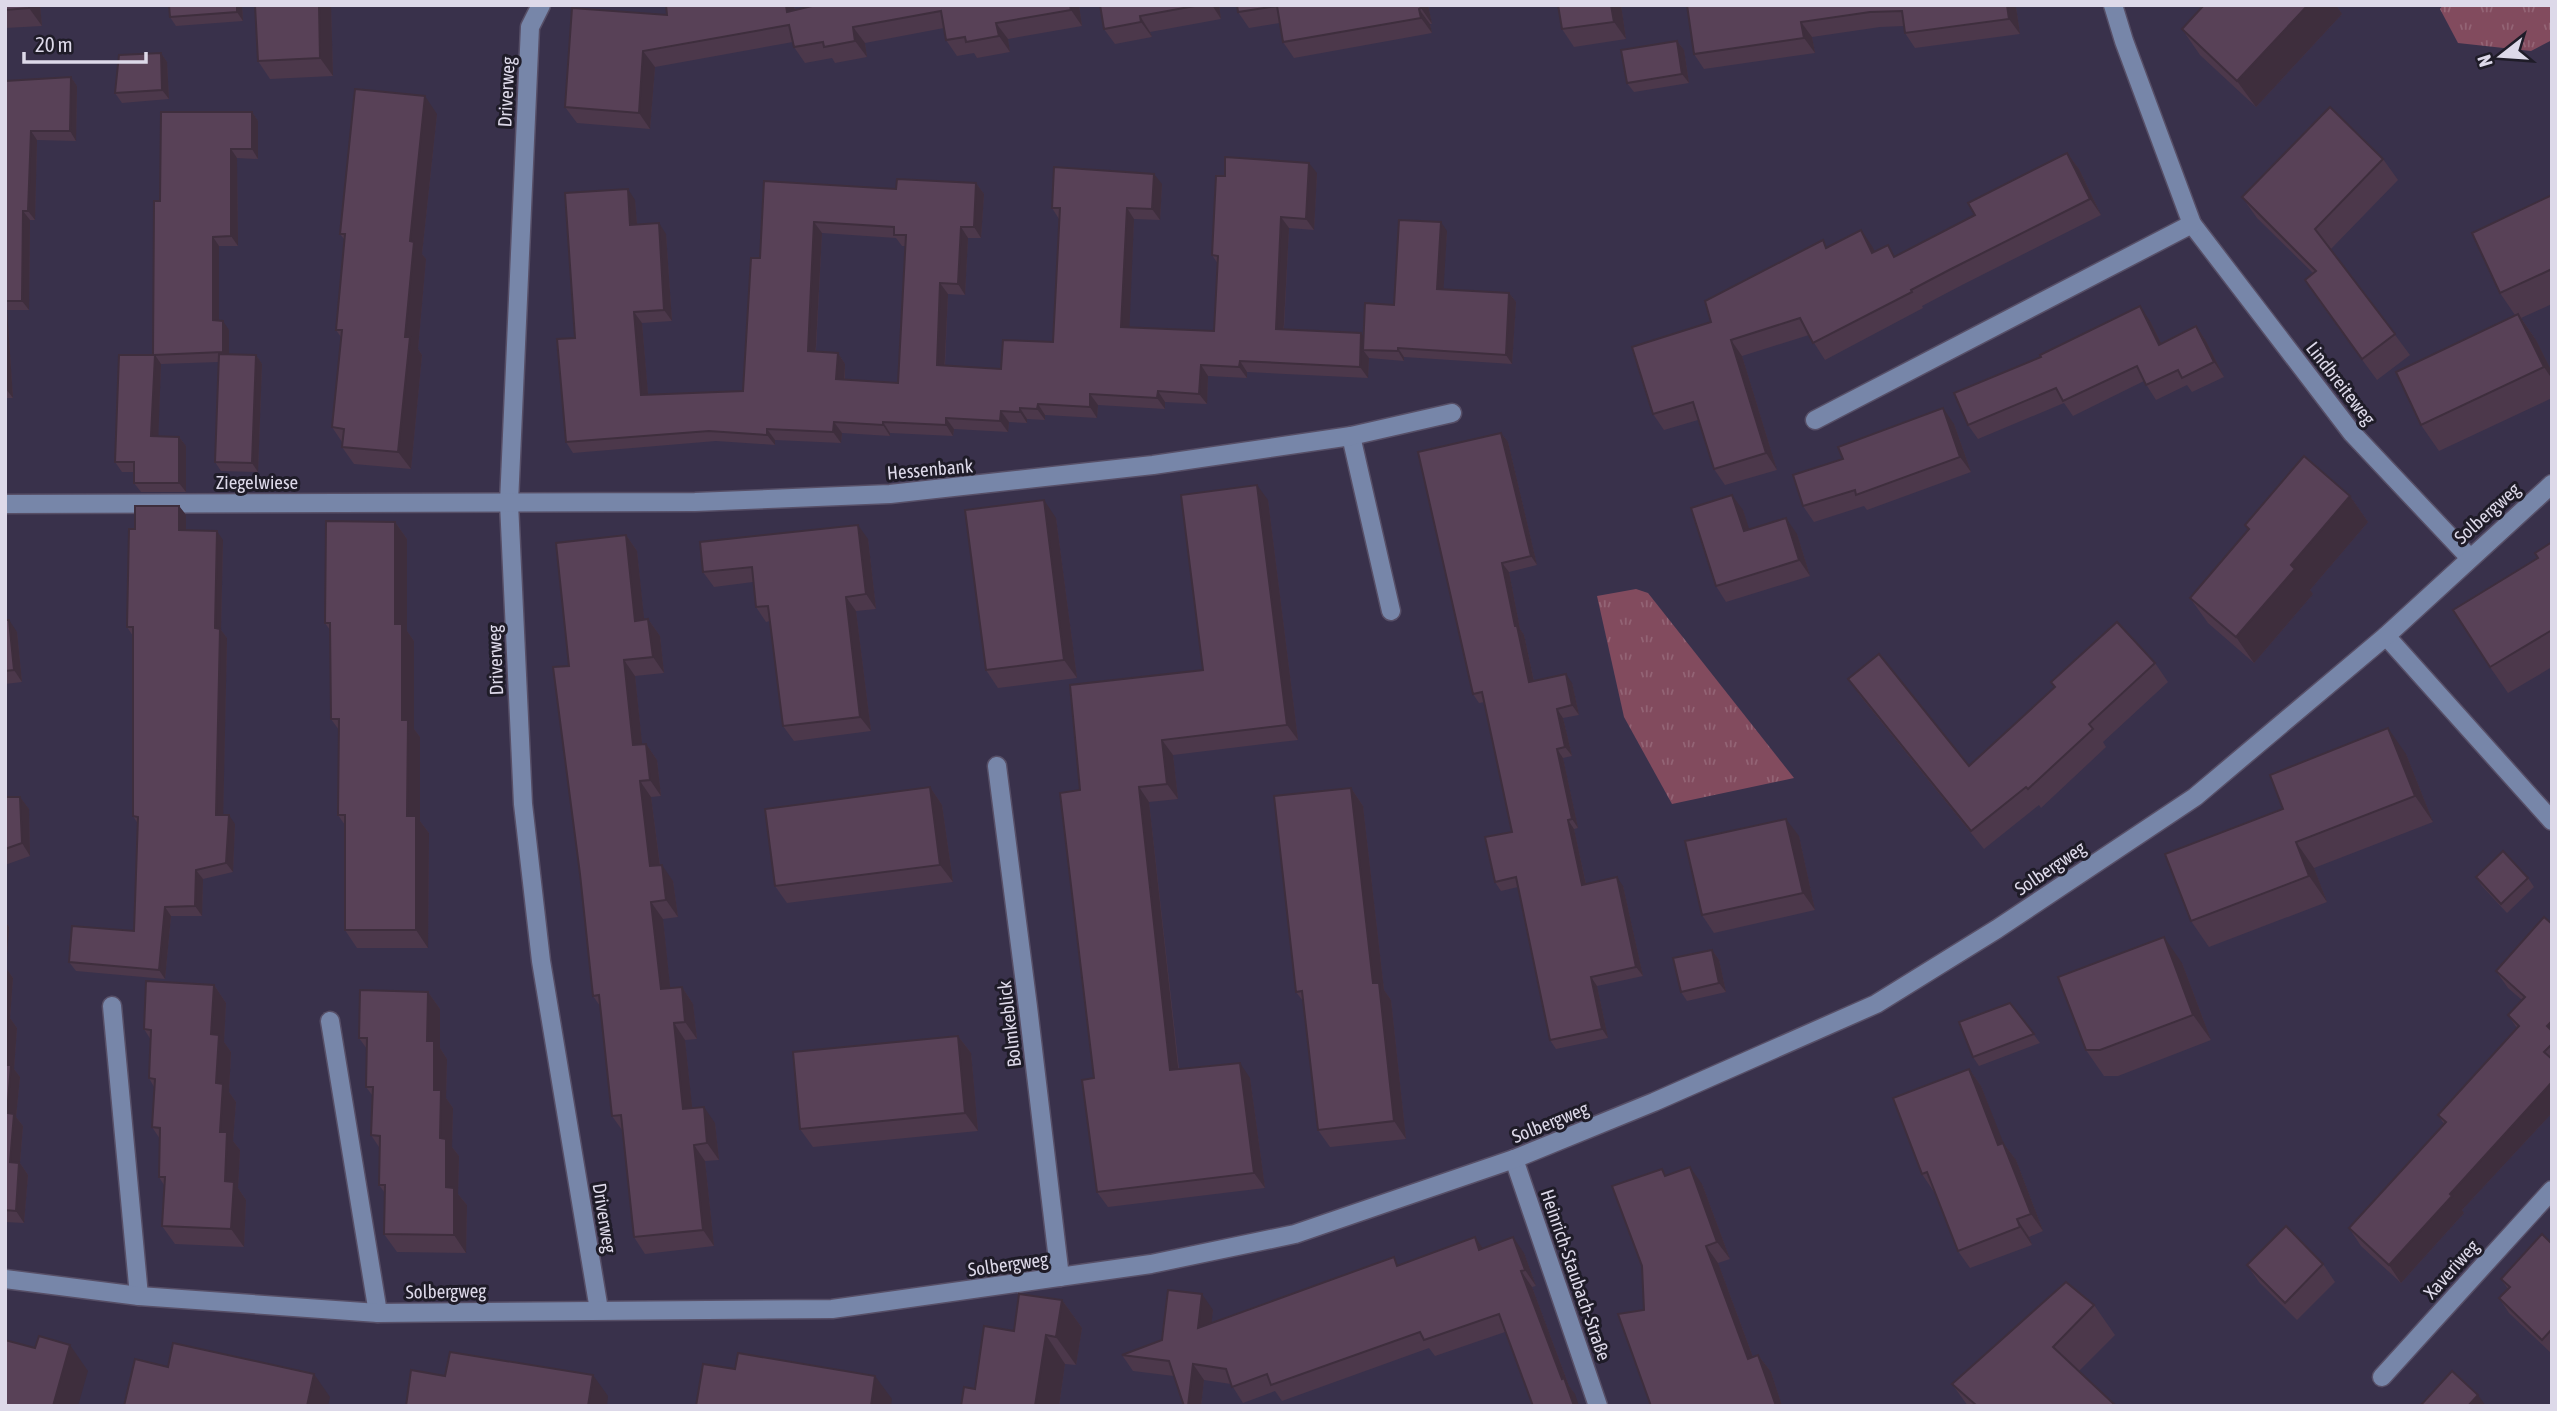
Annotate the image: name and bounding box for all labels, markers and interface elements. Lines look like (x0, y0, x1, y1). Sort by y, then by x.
scale bar (24, 21, 147, 65)
north arrow (2466, 21, 2536, 91)
text: 20 m (35, 32, 73, 56)
text: N (2473, 52, 2497, 70)
street label: Driverweg (493, 55, 519, 128)
street label: Lindbreiteweg (2302, 337, 2381, 430)
street label: Hessenbank (886, 454, 975, 484)
street label: Ziegelwiese (216, 471, 298, 493)
street label: Solbergweg (2450, 477, 2525, 548)
street label: Driverweg (483, 624, 507, 696)
street label: Solbergweg (2010, 836, 2090, 900)
street label: Bolmkeblick (993, 979, 1025, 1069)
street label: Solbergweg (1508, 1096, 1592, 1147)
street label: Driverweg (589, 1181, 622, 1255)
street label: Heinrich-Staubach-Straße (1536, 1187, 1616, 1363)
street label: Xaveriweg (2419, 1234, 2484, 1303)
street label: Solbergweg (966, 1247, 1050, 1281)
street label: Solbergweg (405, 1279, 487, 1303)

